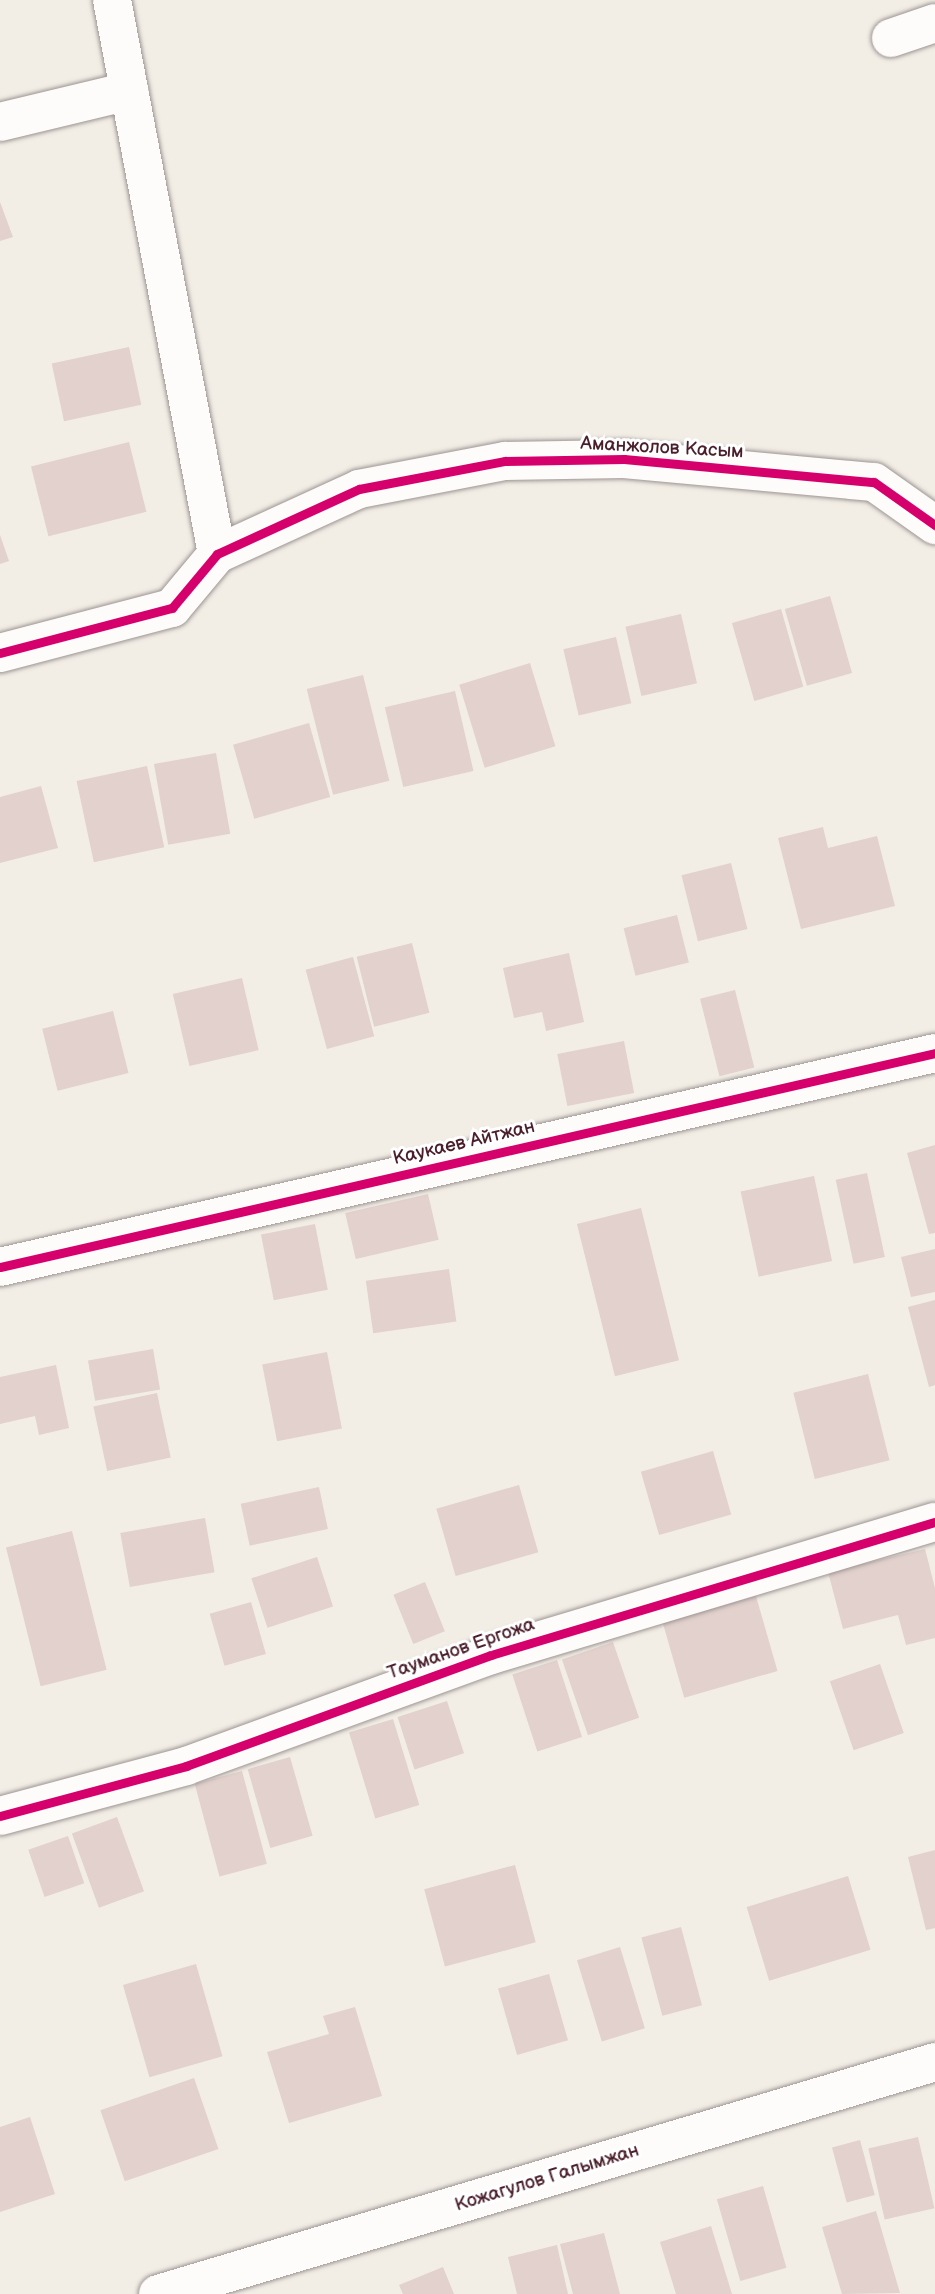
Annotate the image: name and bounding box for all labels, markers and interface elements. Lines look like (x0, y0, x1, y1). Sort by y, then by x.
street label: Аманжолов Касым (580, 432, 744, 464)
street label: Каукаев Айтжан (391, 1116, 537, 1170)
street label: Тауманов Ергожа (384, 1613, 538, 1685)
street label: Кожагулов Галымжан (452, 2139, 642, 2217)

